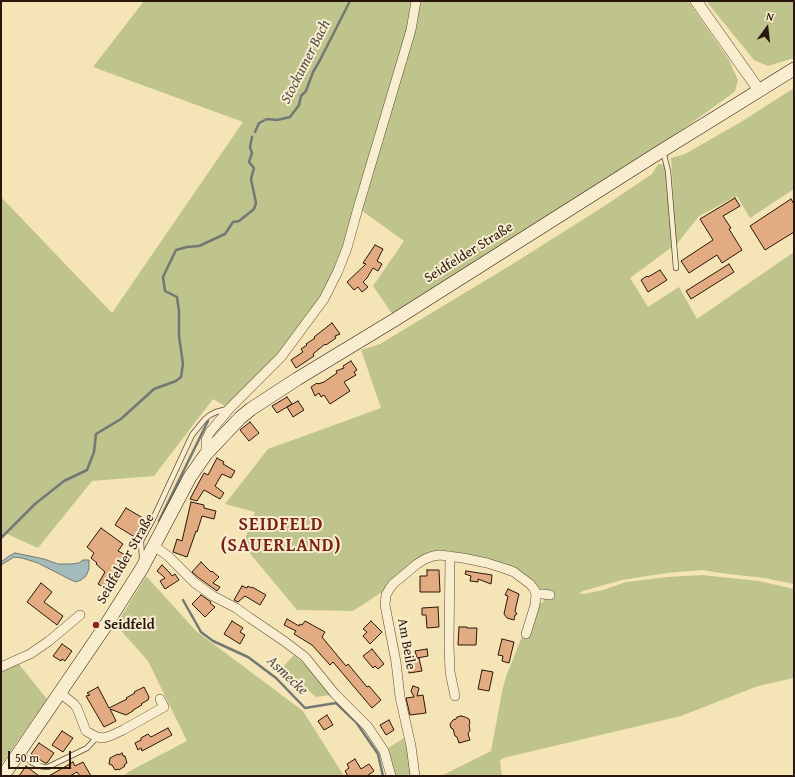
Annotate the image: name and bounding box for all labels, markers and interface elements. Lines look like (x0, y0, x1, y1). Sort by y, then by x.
north arrow (747, 8, 787, 48)
text: N (764, 8, 776, 25)
water label: Stockumer Bach (277, 17, 335, 107)
street label: Seidfelder Straße (422, 219, 516, 287)
street label: Seidfelder Straße (93, 511, 159, 607)
district label: SEIDFELD (SAUERLAND) (221, 514, 341, 556)
place label: Seidfeld (104, 617, 155, 633)
street label: Am Beile (393, 617, 419, 671)
marker: Seidfeld (91, 620, 101, 630)
water label: Asmecke (263, 653, 311, 699)
scale bar (10, 743, 73, 769)
text: 50 m (15, 749, 39, 766)

